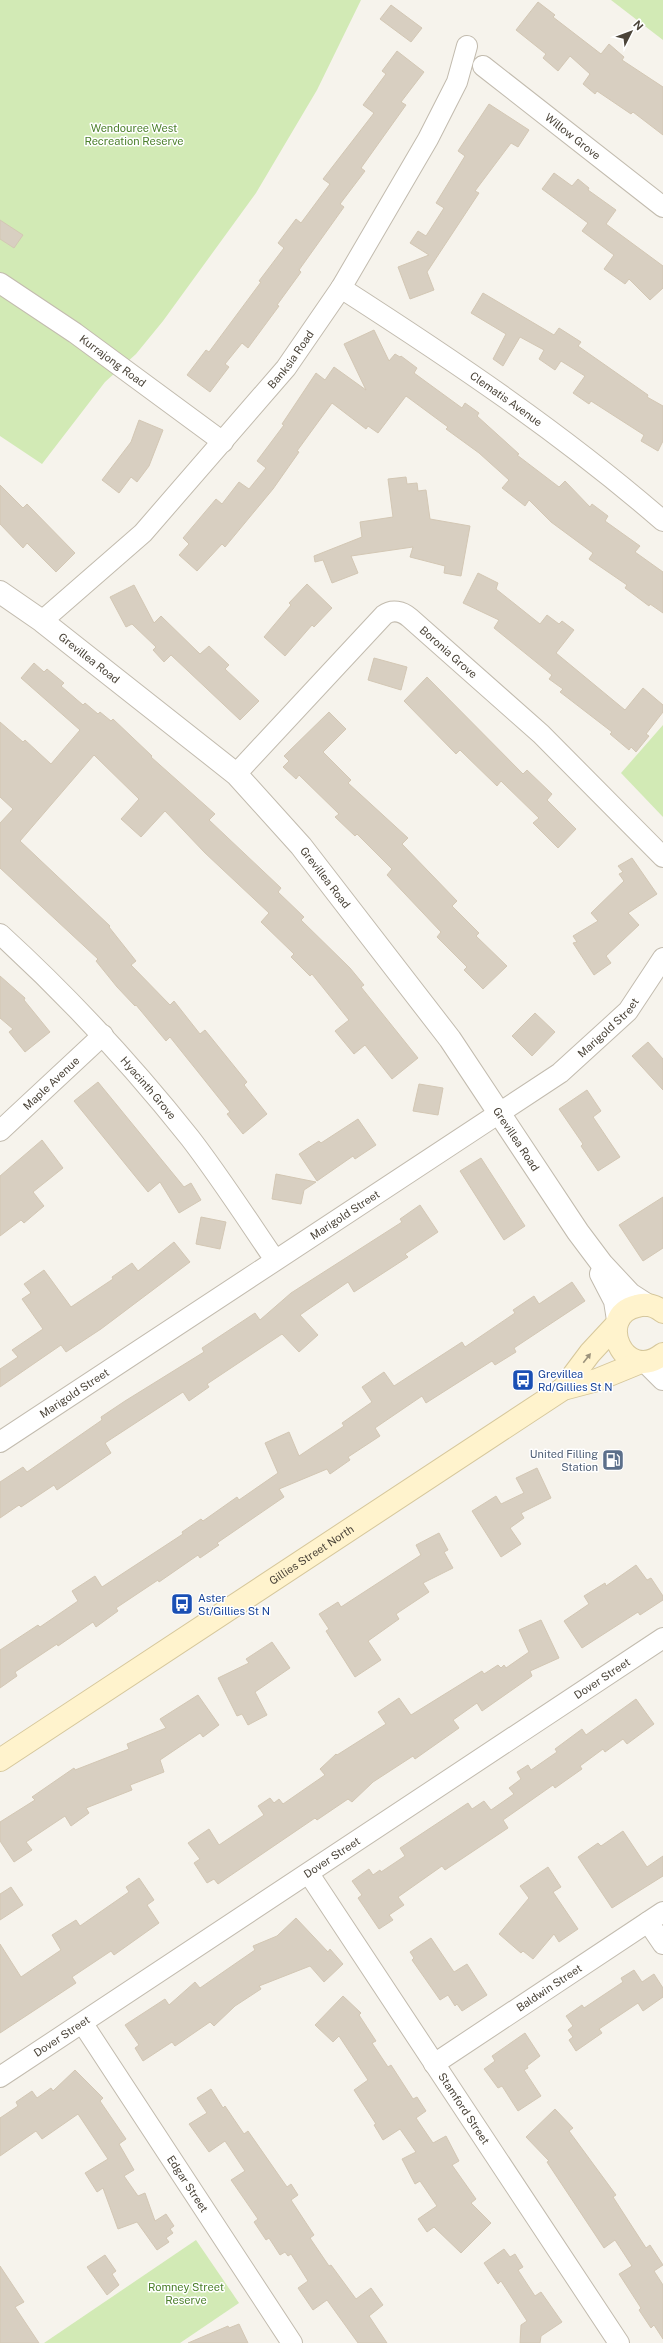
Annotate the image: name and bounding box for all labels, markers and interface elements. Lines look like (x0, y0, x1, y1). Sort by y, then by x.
north arrow (611, 12, 651, 52)
text: N (631, 18, 646, 33)
street label: Willow Grove (543, 111, 603, 162)
park label: Wendouree West Recreation Reserve (84, 122, 184, 147)
street label: Banksia Road (265, 328, 316, 391)
street label: Kurrajong Road (77, 332, 148, 389)
street label: Clematis Avenue (468, 369, 544, 429)
street label: Boronia Grove (418, 624, 479, 680)
street label: Grevillea Road (56, 630, 122, 686)
street label: Grevillea Road (298, 845, 353, 911)
street label: Marigold Street (575, 996, 641, 1060)
street label: Maple Avenue (21, 1054, 82, 1112)
street label: Hyacinth Grove (118, 1054, 178, 1122)
street label: Grevillea Road (491, 1105, 542, 1173)
street label: Marigold Street (308, 1188, 382, 1242)
one-way arrow (582, 1352, 591, 1363)
street label: Marigold Street (38, 1366, 111, 1420)
bus stop icon: Grevillea Rd/Gillies St N (510, 1367, 536, 1393)
place label: Grevillea Rd/Gillies St N (538, 1368, 613, 1393)
fuel station icon: United Filling Station (600, 1447, 626, 1473)
place label: United Filling Station (530, 1448, 598, 1473)
street label: Gillies Street North (267, 1523, 356, 1587)
bus stop icon: Aster St/Gillies St N (169, 1591, 195, 1617)
place label: Aster St/Gillies St N (198, 1592, 270, 1617)
street label: Dover Street (572, 1656, 632, 1701)
street label: Dover Street (302, 1834, 362, 1880)
street label: Baldwin Street (514, 1962, 584, 2014)
street label: Dover Street (31, 2013, 92, 2059)
street label: Stamford Street (436, 2070, 492, 2146)
street label: Edgar Street (165, 2153, 211, 2214)
park label: Romney Street Reserve (148, 2281, 224, 2306)

